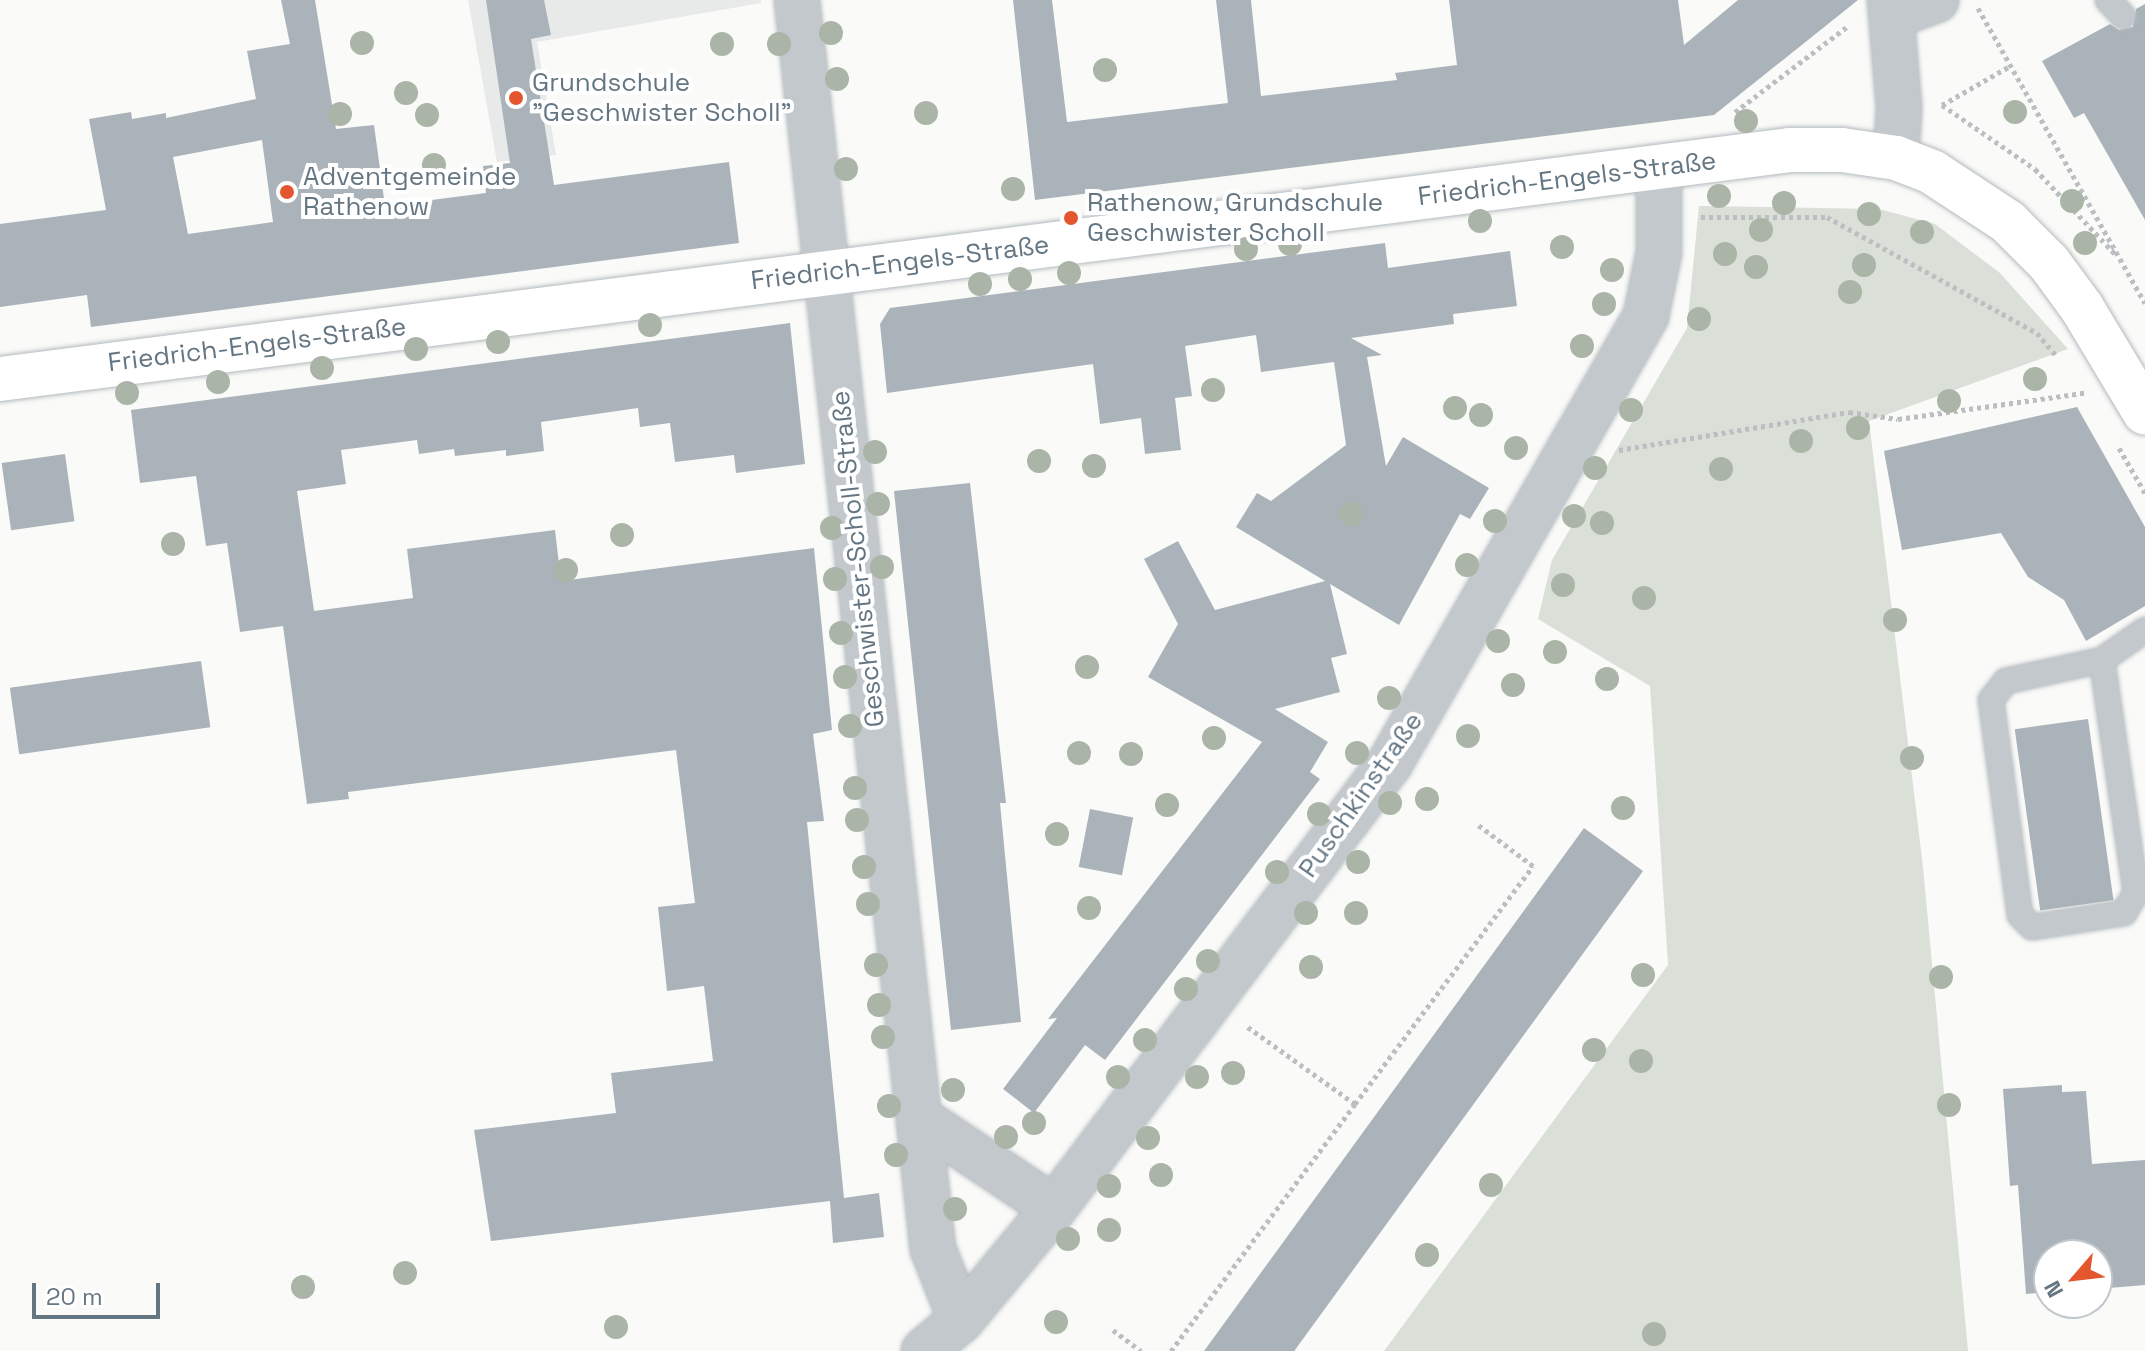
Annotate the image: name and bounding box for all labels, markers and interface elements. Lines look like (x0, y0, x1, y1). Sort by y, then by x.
place label: Grundschule "Geschwister Scholl" (532, 67, 792, 128)
marker: Grundschule "Geschwister Scholl" (507, 89, 525, 107)
street label: Friedrich-Engels-Straße (1416, 145, 1718, 213)
place label: Adventgemeinde Rathenow (303, 161, 516, 222)
marker: Adventgemeinde Rathenow (278, 183, 296, 201)
place label: Rathenow, Grundschule Geschwister Scholl (1087, 187, 1384, 248)
marker: Rathenow, Grundschule Geschwister Scholl (1062, 209, 1080, 227)
street label: Friedrich-Engels-Straße (749, 229, 1051, 297)
street label: Friedrich-Engels-Straße (106, 311, 408, 379)
street label: Geschwister-Scholl-Straße (825, 389, 891, 729)
street label: Puschkinstraße (1292, 706, 1430, 884)
north arrow (2033, 1239, 2113, 1319)
scale bar (36, 1267, 164, 1317)
text: N (2038, 1276, 2069, 1302)
text: 20 m (46, 1281, 103, 1312)

